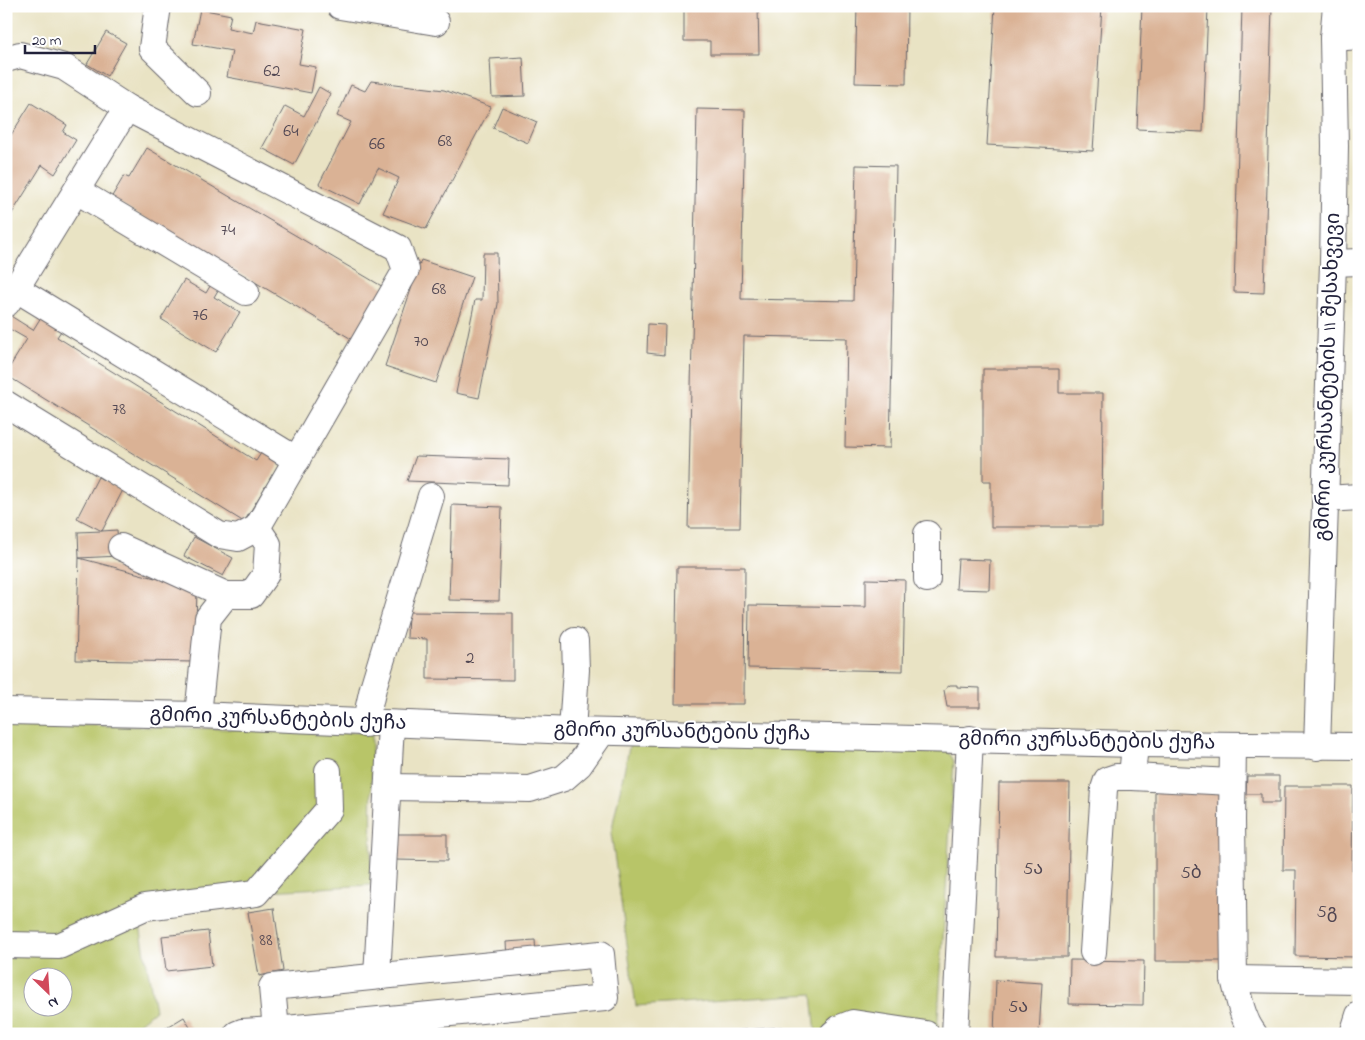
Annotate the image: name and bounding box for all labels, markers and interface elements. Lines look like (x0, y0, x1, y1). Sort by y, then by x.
scale bar (25, 22, 95, 54)
text: 20 m (32, 30, 62, 52)
house number: 62 (264, 59, 280, 85)
house number: 64 (283, 119, 299, 145)
house number: 68 (438, 129, 453, 155)
house number: 66 (369, 132, 385, 158)
street label: გმირი კურსანტების II შესახვევი (1309, 212, 1349, 542)
house number: 74 (221, 218, 236, 244)
house number: 68 (432, 277, 447, 303)
house number: 76 (192, 303, 208, 329)
house number: 70 (413, 329, 429, 355)
house number: 78 (112, 397, 126, 423)
house number: 2 (466, 646, 475, 672)
street label: გმირი კურსანტების ქუჩა (149, 701, 407, 739)
street label: გმირი კურსანტების ქუჩა (553, 716, 811, 750)
street label: გმირი კურსანტების ქუჩა (958, 725, 1216, 759)
house number: 5ა (1023, 857, 1043, 883)
house number: 5ბ (1180, 861, 1202, 887)
house number: 5გ (1316, 900, 1338, 926)
house number: 88 (259, 928, 273, 954)
north arrow (22, 968, 72, 1018)
text: N (44, 991, 62, 1014)
house number: 5ა (1008, 995, 1028, 1021)

